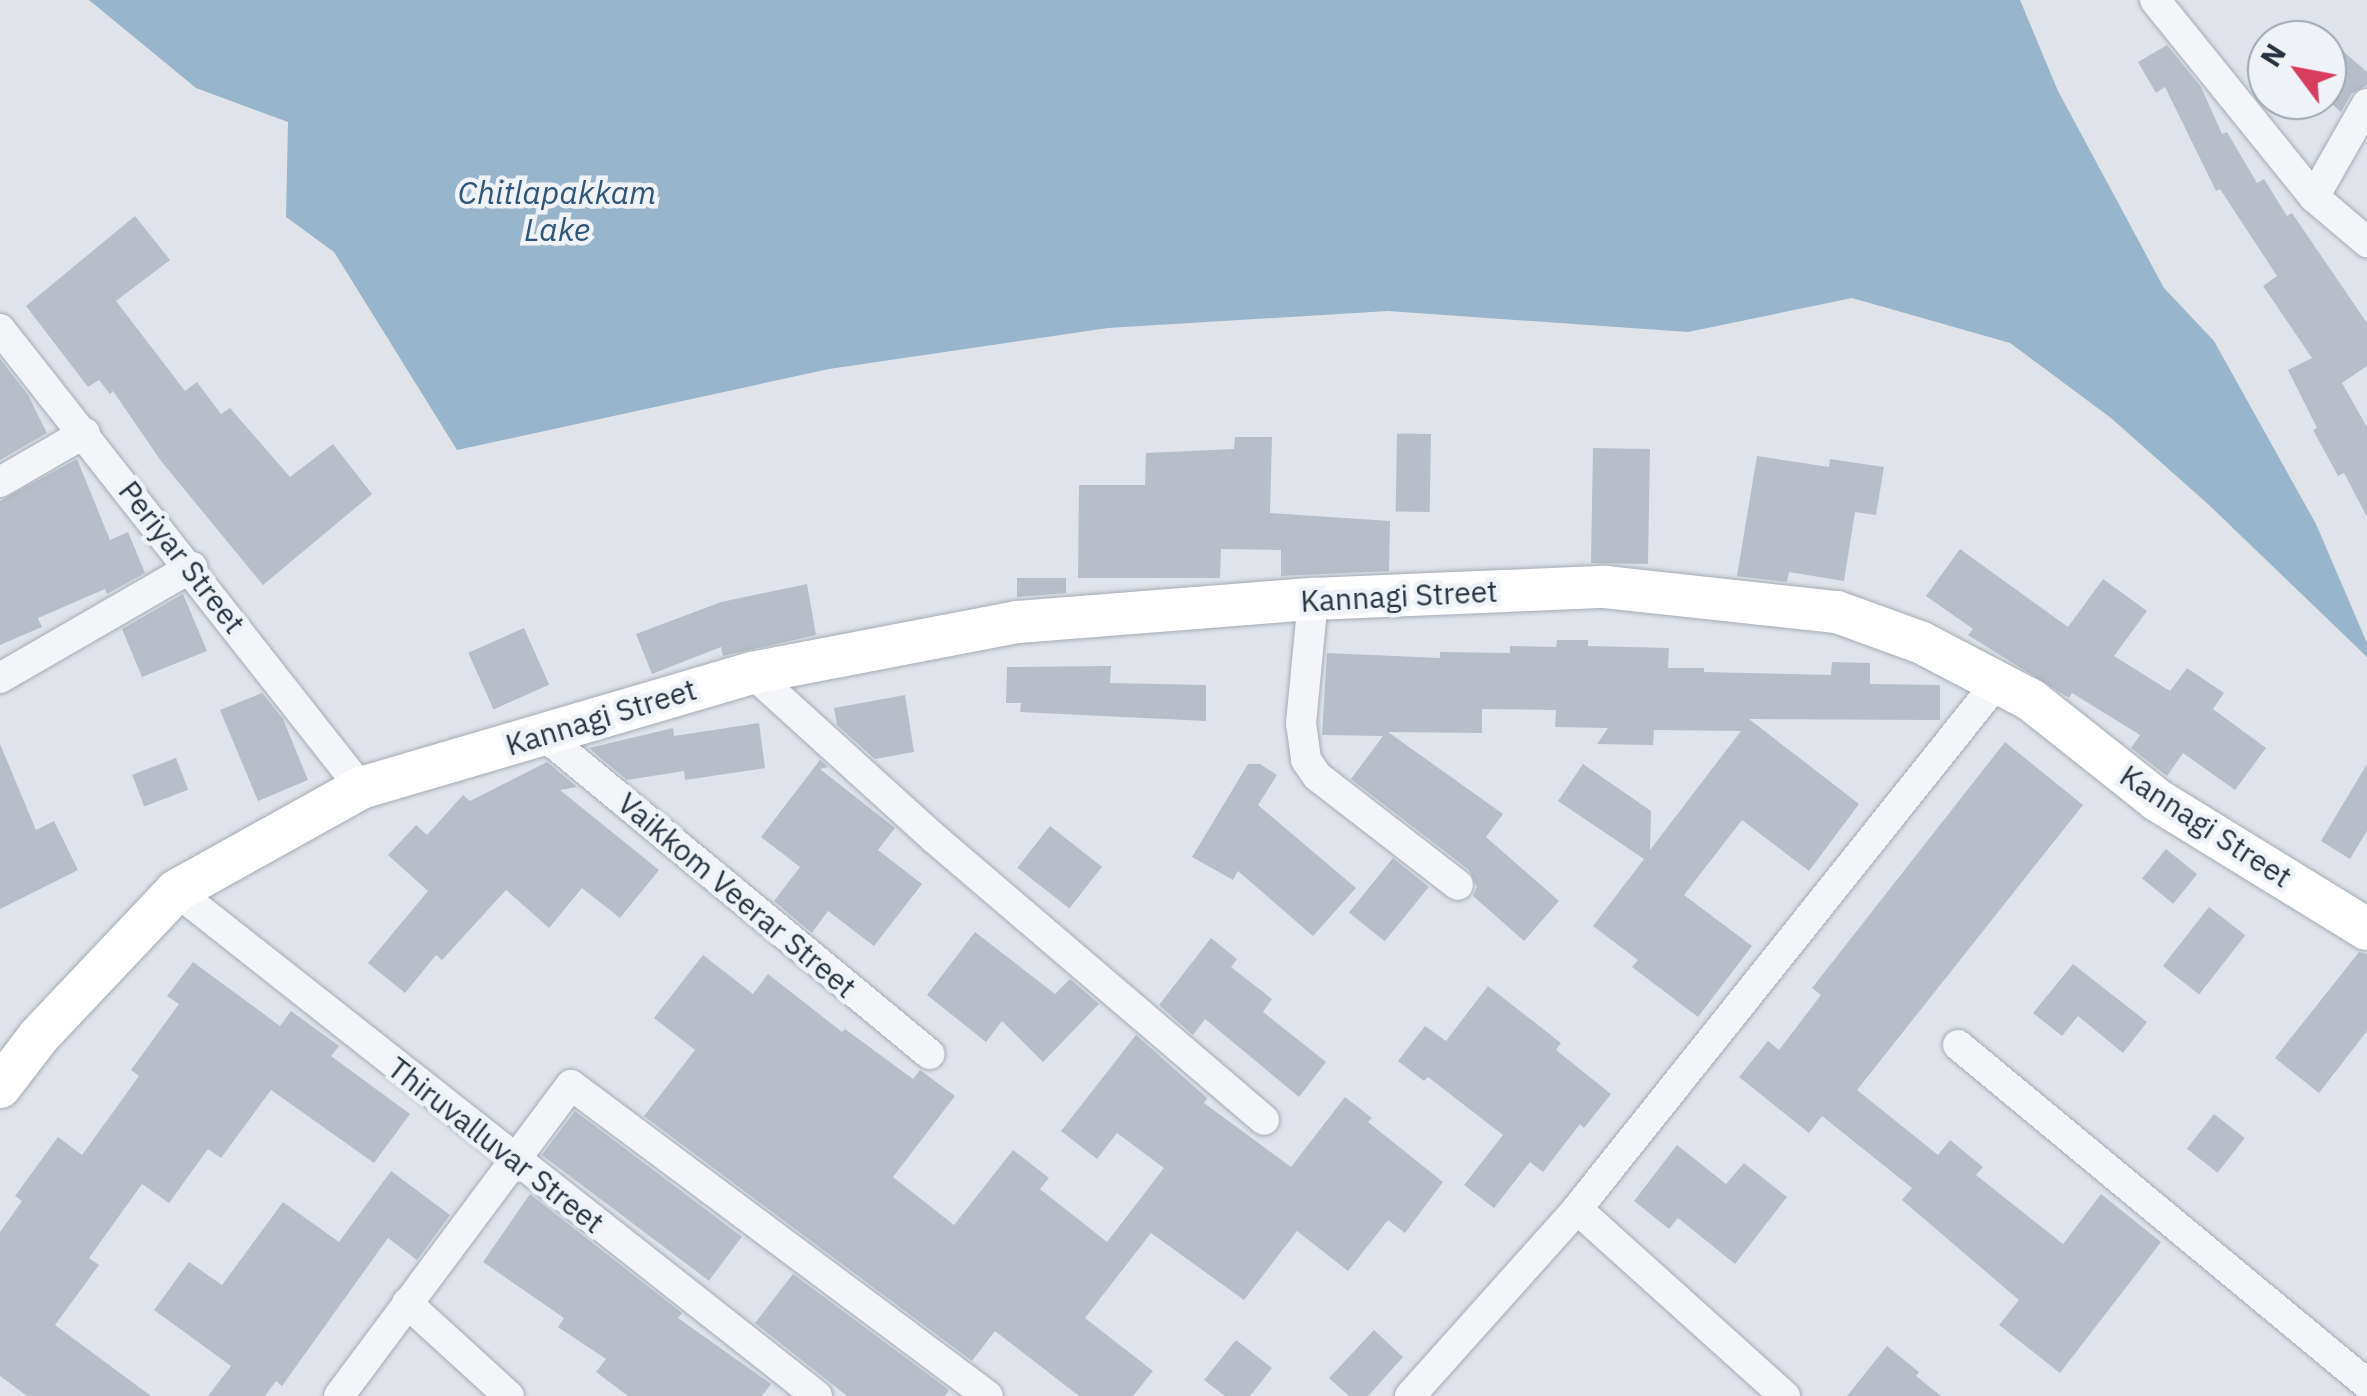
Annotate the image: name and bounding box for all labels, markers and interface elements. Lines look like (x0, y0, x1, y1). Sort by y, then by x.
north arrow (2247, 20, 2347, 120)
text: N (2252, 36, 2294, 73)
water label: Chitlapakkam Lake (458, 174, 656, 249)
street label: Periyar Street (111, 474, 253, 640)
street label: Kannagi Street (1299, 573, 1499, 619)
street label: Kannagi Street (501, 671, 701, 763)
street label: Kannagi Street (2113, 757, 2299, 895)
street label: Vaikkom Veerar Street (611, 785, 863, 1005)
street label: Thiruvalluvar Street (381, 1049, 611, 1241)

